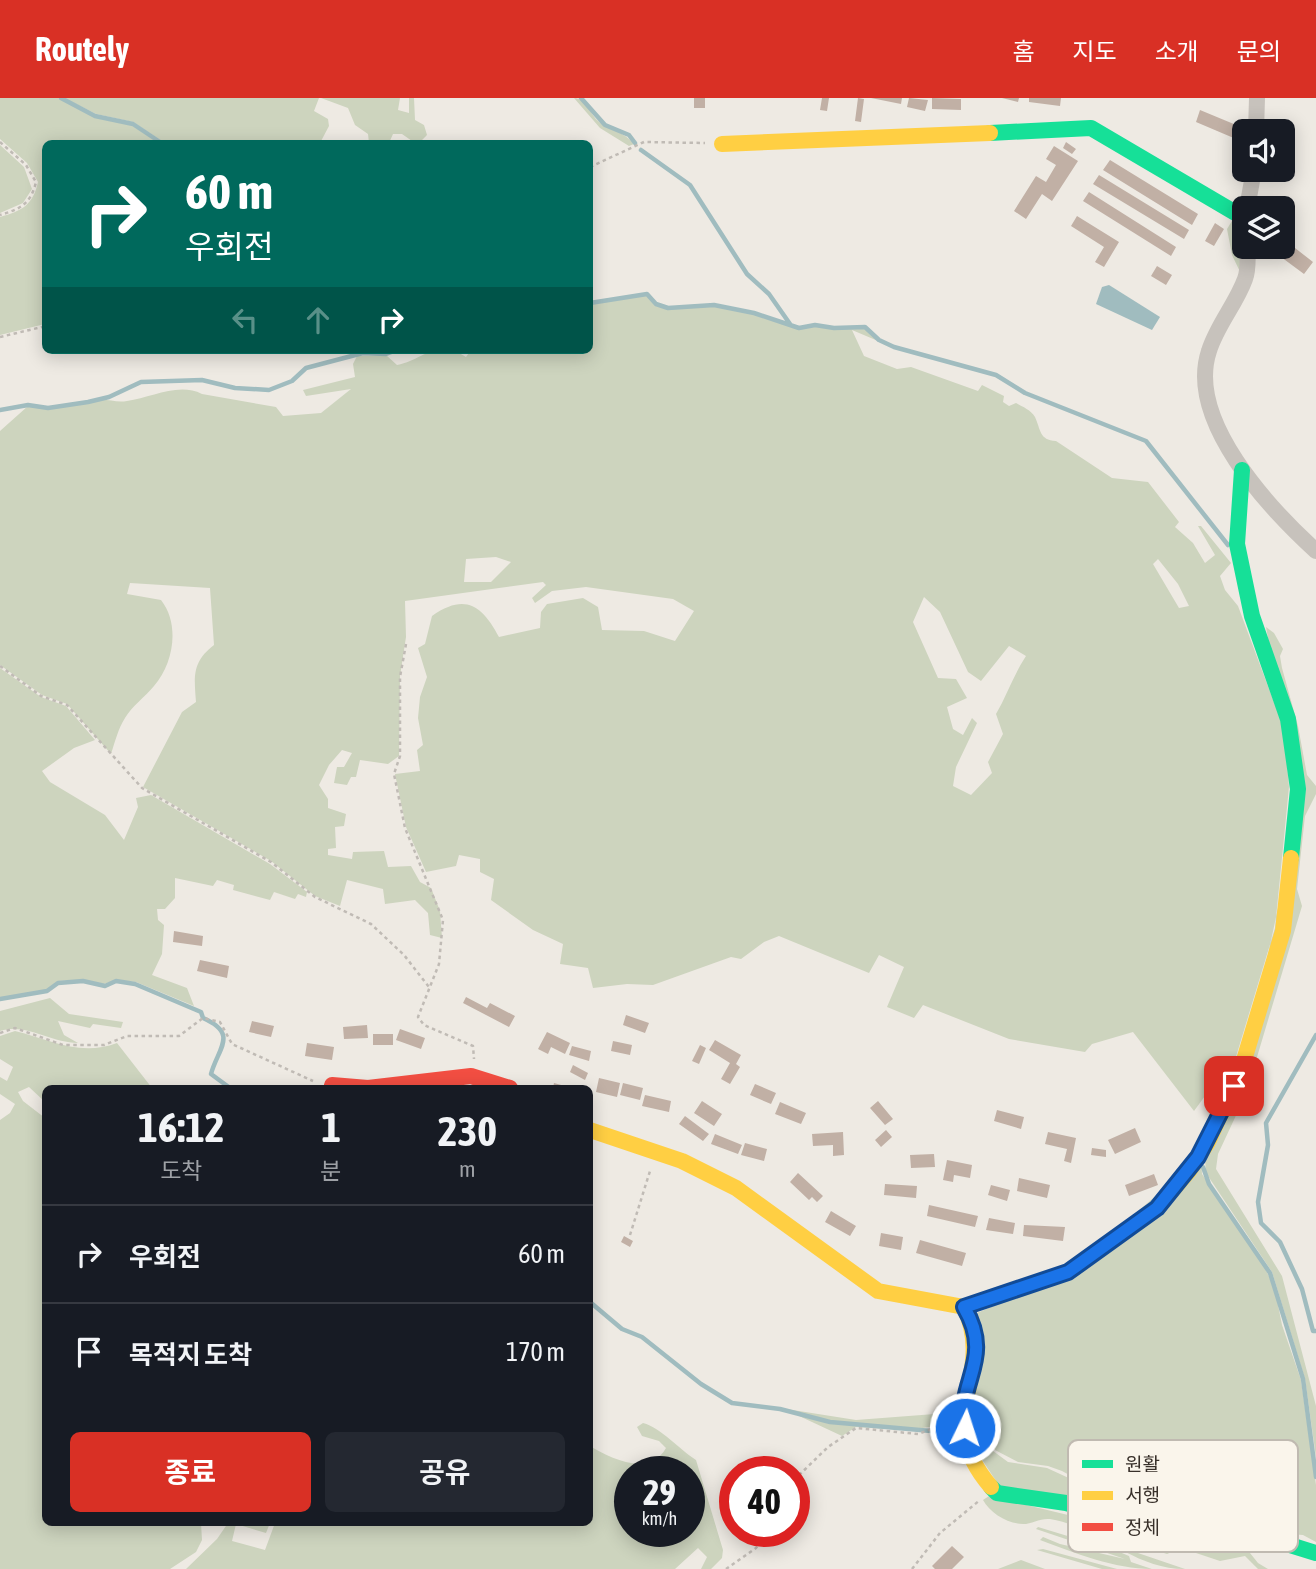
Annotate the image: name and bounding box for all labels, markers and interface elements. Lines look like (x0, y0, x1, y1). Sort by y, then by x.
text: Routely (35, 30, 129, 68)
text: 홈 (1012, 38, 1034, 65)
text: 지도 (1072, 38, 1117, 65)
text: 소개 (1155, 38, 1199, 65)
text: 문의 (1237, 38, 1281, 65)
map controls (1232, 119, 1295, 259)
button: sound (1232, 119, 1295, 182)
text: 60 m (185, 163, 273, 219)
icon: right (70, 168, 161, 259)
button: layers (1232, 196, 1295, 259)
text: 우회전 (185, 228, 273, 265)
icon: left (226, 301, 264, 339)
icon: ahead (299, 301, 337, 339)
icon: right (372, 301, 410, 339)
pin (1204, 1056, 1264, 1116)
icon: arrive (1215, 1067, 1253, 1105)
text: 16:12 (138, 1103, 224, 1151)
text: 1 (321, 1103, 341, 1151)
text: 230 (438, 1107, 497, 1155)
text: m (459, 1156, 476, 1182)
text: 도착 (160, 1158, 202, 1184)
text: 분 (321, 1158, 342, 1184)
icon: right (70, 1235, 108, 1273)
text: 60 m (518, 1239, 565, 1269)
text: 우회전 (129, 1242, 201, 1272)
icon: arrive (70, 1333, 108, 1371)
text: 170 m (506, 1337, 565, 1367)
text: 목적지 도착 (129, 1340, 252, 1370)
position arrow (928, 1391, 1002, 1465)
button: 종료 (70, 1432, 311, 1512)
button: 공유 (325, 1432, 565, 1512)
legend (1068, 1440, 1298, 1552)
text: 원활 (1125, 1453, 1160, 1475)
speed limit sign: 40 (719, 1456, 810, 1547)
text: 29 (643, 1472, 676, 1512)
text: 서행 (1125, 1484, 1160, 1506)
text: km/h (642, 1508, 677, 1529)
text: 정체 (1125, 1516, 1160, 1538)

